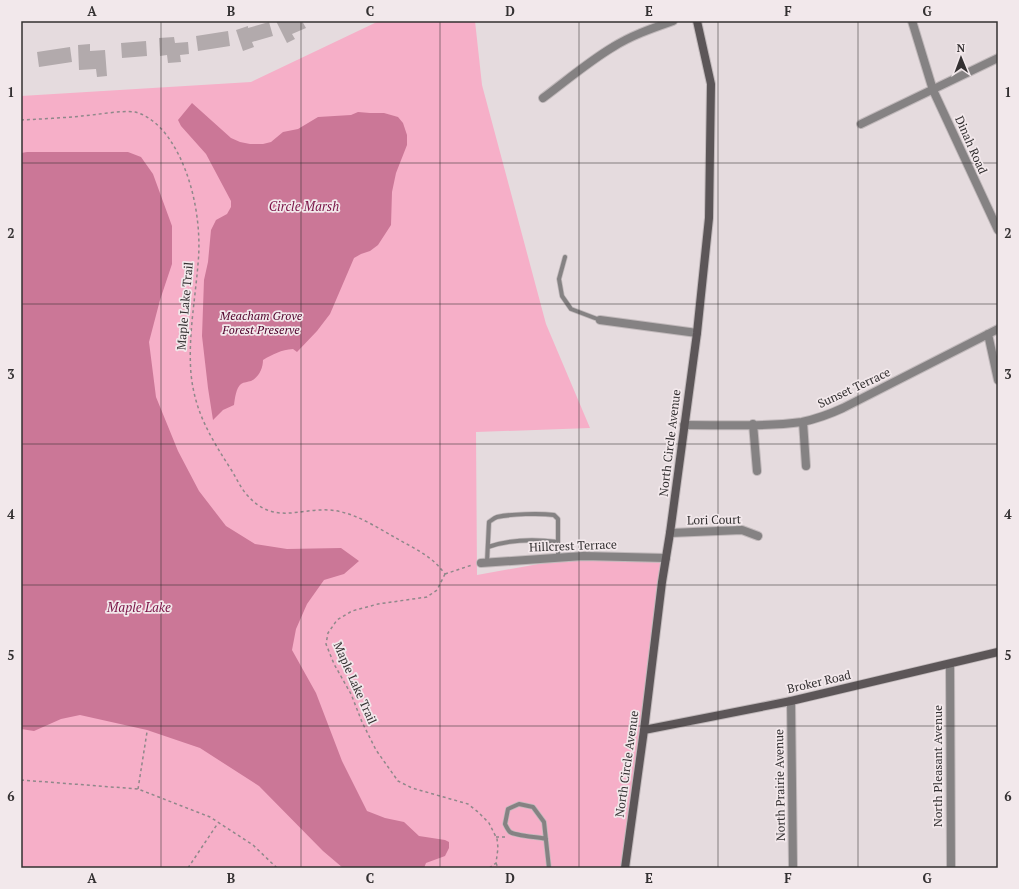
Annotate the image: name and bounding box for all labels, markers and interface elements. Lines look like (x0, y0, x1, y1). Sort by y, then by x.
text: A (87, 2, 97, 20)
text: B (227, 2, 235, 20)
text: C (366, 2, 374, 20)
text: D (505, 2, 515, 20)
text: E (645, 2, 653, 20)
text: F (784, 2, 792, 20)
text: G (922, 2, 932, 20)
north arrow (941, 38, 981, 78)
text: N (957, 41, 966, 55)
text: 1 (7, 83, 15, 101)
text: 1 (1004, 83, 1012, 101)
street label: Dinah Road (952, 113, 991, 176)
water label: Circle Marsh (269, 197, 339, 215)
text: 2 (7, 224, 15, 242)
text: 2 (1004, 224, 1012, 242)
street label: Maple Lake Trail (173, 261, 196, 351)
park label: Meacham Grove Forest Preserve (219, 308, 303, 337)
street label: Sunset Terrace (815, 364, 893, 411)
text: 3 (7, 365, 15, 383)
text: 3 (1004, 365, 1012, 383)
street label: North Circle Avenue (656, 389, 684, 497)
text: 4 (7, 505, 15, 523)
text: 4 (1004, 505, 1012, 523)
street label: Lori Court (687, 512, 742, 527)
street label: Hillcrest Terrace (529, 536, 617, 555)
water label: Maple Lake (106, 598, 171, 616)
street label: Maple Lake Trail (331, 639, 380, 727)
text: 5 (7, 646, 15, 664)
text: 5 (1004, 646, 1012, 664)
street label: Broker Road (786, 667, 853, 696)
street label: North Pleasant Avenue (930, 705, 945, 827)
street label: North Circle Avenue (612, 710, 641, 818)
street label: North Prairie Avenue (771, 729, 788, 841)
text: 6 (7, 787, 15, 805)
text: 6 (1004, 787, 1012, 805)
text: A (87, 869, 97, 887)
text: B (227, 869, 235, 887)
text: C (366, 869, 374, 887)
text: D (505, 869, 515, 887)
text: E (645, 869, 653, 887)
text: F (784, 869, 792, 887)
text: G (922, 869, 932, 887)

